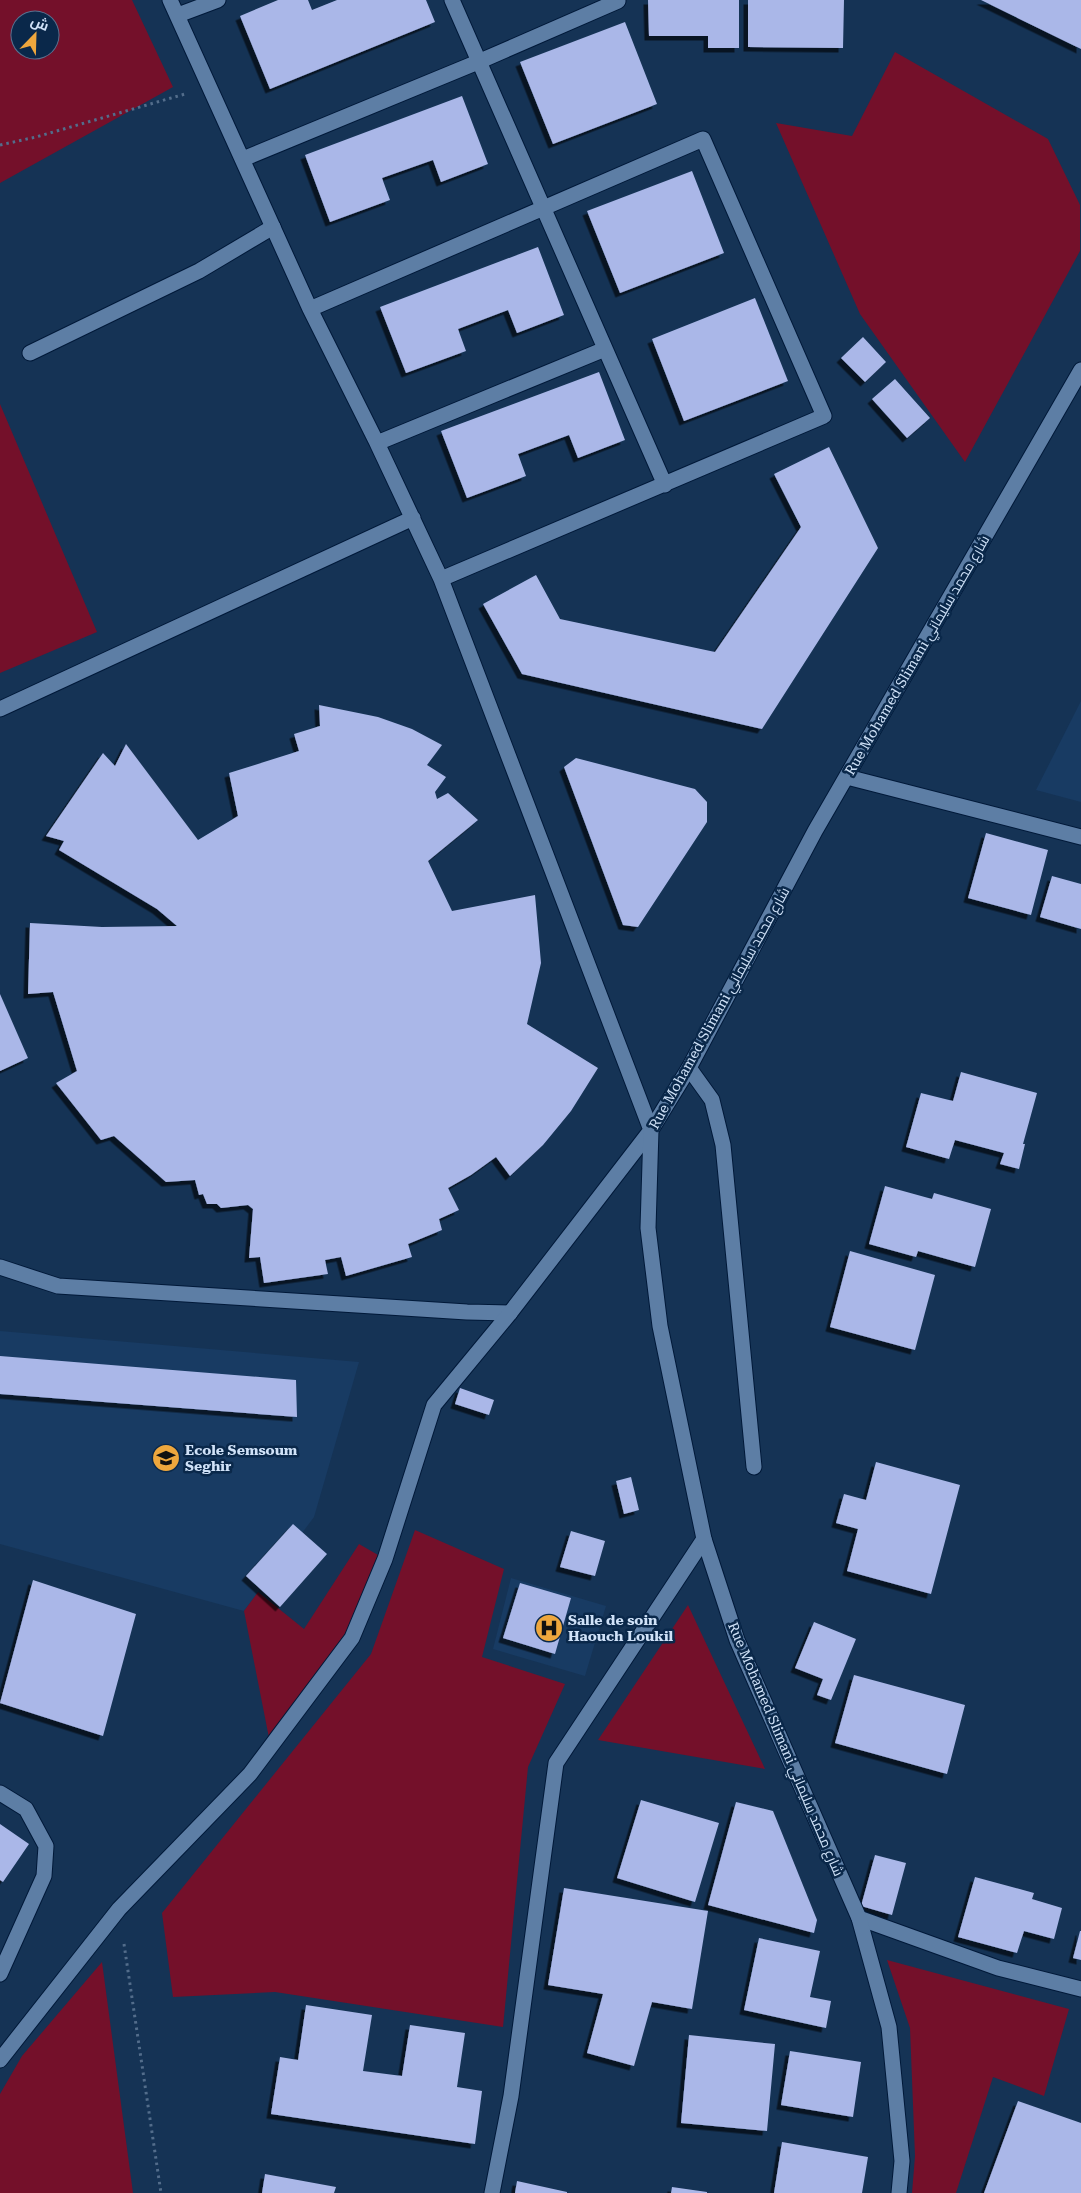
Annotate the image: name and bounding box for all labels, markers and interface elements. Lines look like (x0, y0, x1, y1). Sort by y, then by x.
north arrow (10, 10, 60, 60)
text: ش (28, 12, 52, 35)
street label: Rue Mohamed Slimani شارع محمد سليماني (842, 532, 996, 780)
street label: Rue Mohamed Slimani شارع محمد سليماني (646, 884, 796, 1134)
place label: Ecole Semsoum Seghir (185, 1442, 298, 1474)
school or university icon: Ecole Semsoum Seghir (151, 1443, 181, 1473)
place label: Salle de soin Haouch Loukil (568, 1612, 674, 1644)
hospital icon: Salle de soin Haouch Loukil (534, 1613, 564, 1643)
street label: Rue Mohamed Slimani شارع محمد سليماني (721, 1620, 847, 1880)

